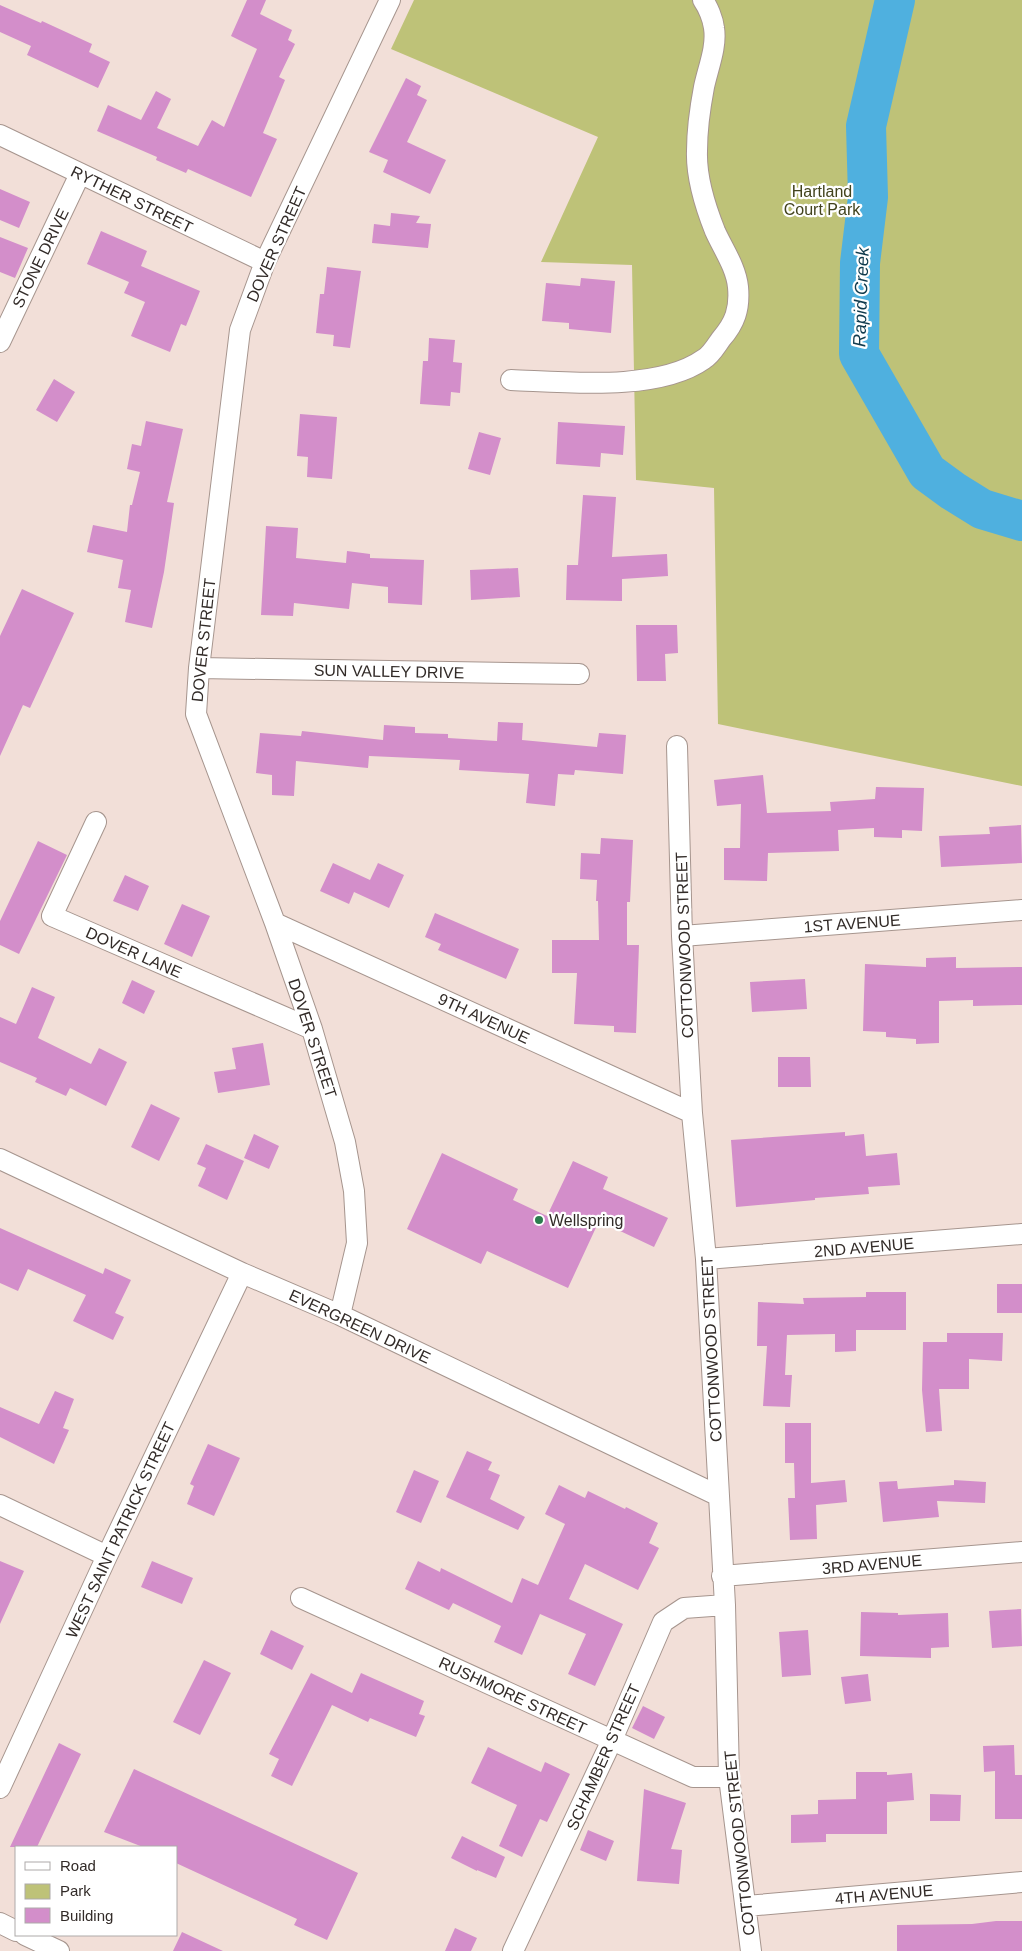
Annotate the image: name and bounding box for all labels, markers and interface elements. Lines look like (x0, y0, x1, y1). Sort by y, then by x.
street label: RYTHER STREET (68, 163, 196, 236)
park label: Hartland Court Park (784, 183, 861, 218)
street label: DOVER STREET (243, 184, 310, 305)
street label: STONE DRIVE (9, 206, 72, 311)
water label: Rapid Creek (849, 246, 873, 347)
street label: DOVER STREET (189, 577, 218, 703)
street label: SUN VALLEY DRIVE (314, 662, 464, 681)
street label: COTTONWOOD STREET (673, 851, 696, 1038)
street label: 1ST AVENUE (803, 912, 901, 935)
street label: DOVER LANE (83, 924, 184, 981)
street label: DOVER STREET (285, 976, 340, 1100)
street label: 9TH AVENUE (436, 990, 532, 1047)
place label: Wellspring (549, 1212, 623, 1229)
marker: Wellspring (533, 1214, 545, 1226)
street label: 2ND AVENUE (813, 1235, 915, 1260)
street label: COTTONWOOD STREET (698, 1255, 725, 1442)
street label: EVERGREEN DRIVE (286, 1286, 433, 1367)
street label: WEST SAINT PATRICK STREET (63, 1419, 178, 1641)
street label: 3RD AVENUE (821, 1552, 923, 1577)
street label: RUSHMORE STREET (436, 1654, 589, 1737)
street label: SCHAMBER STREET (564, 1681, 643, 1833)
street label: COTTONWOOD STREET (721, 1749, 758, 1937)
legend (15, 1846, 178, 1936)
text: Road (60, 1857, 96, 1874)
text: Park (60, 1882, 91, 1899)
street label: 4TH AVENUE (834, 1882, 934, 1907)
text: Building (60, 1907, 113, 1924)

